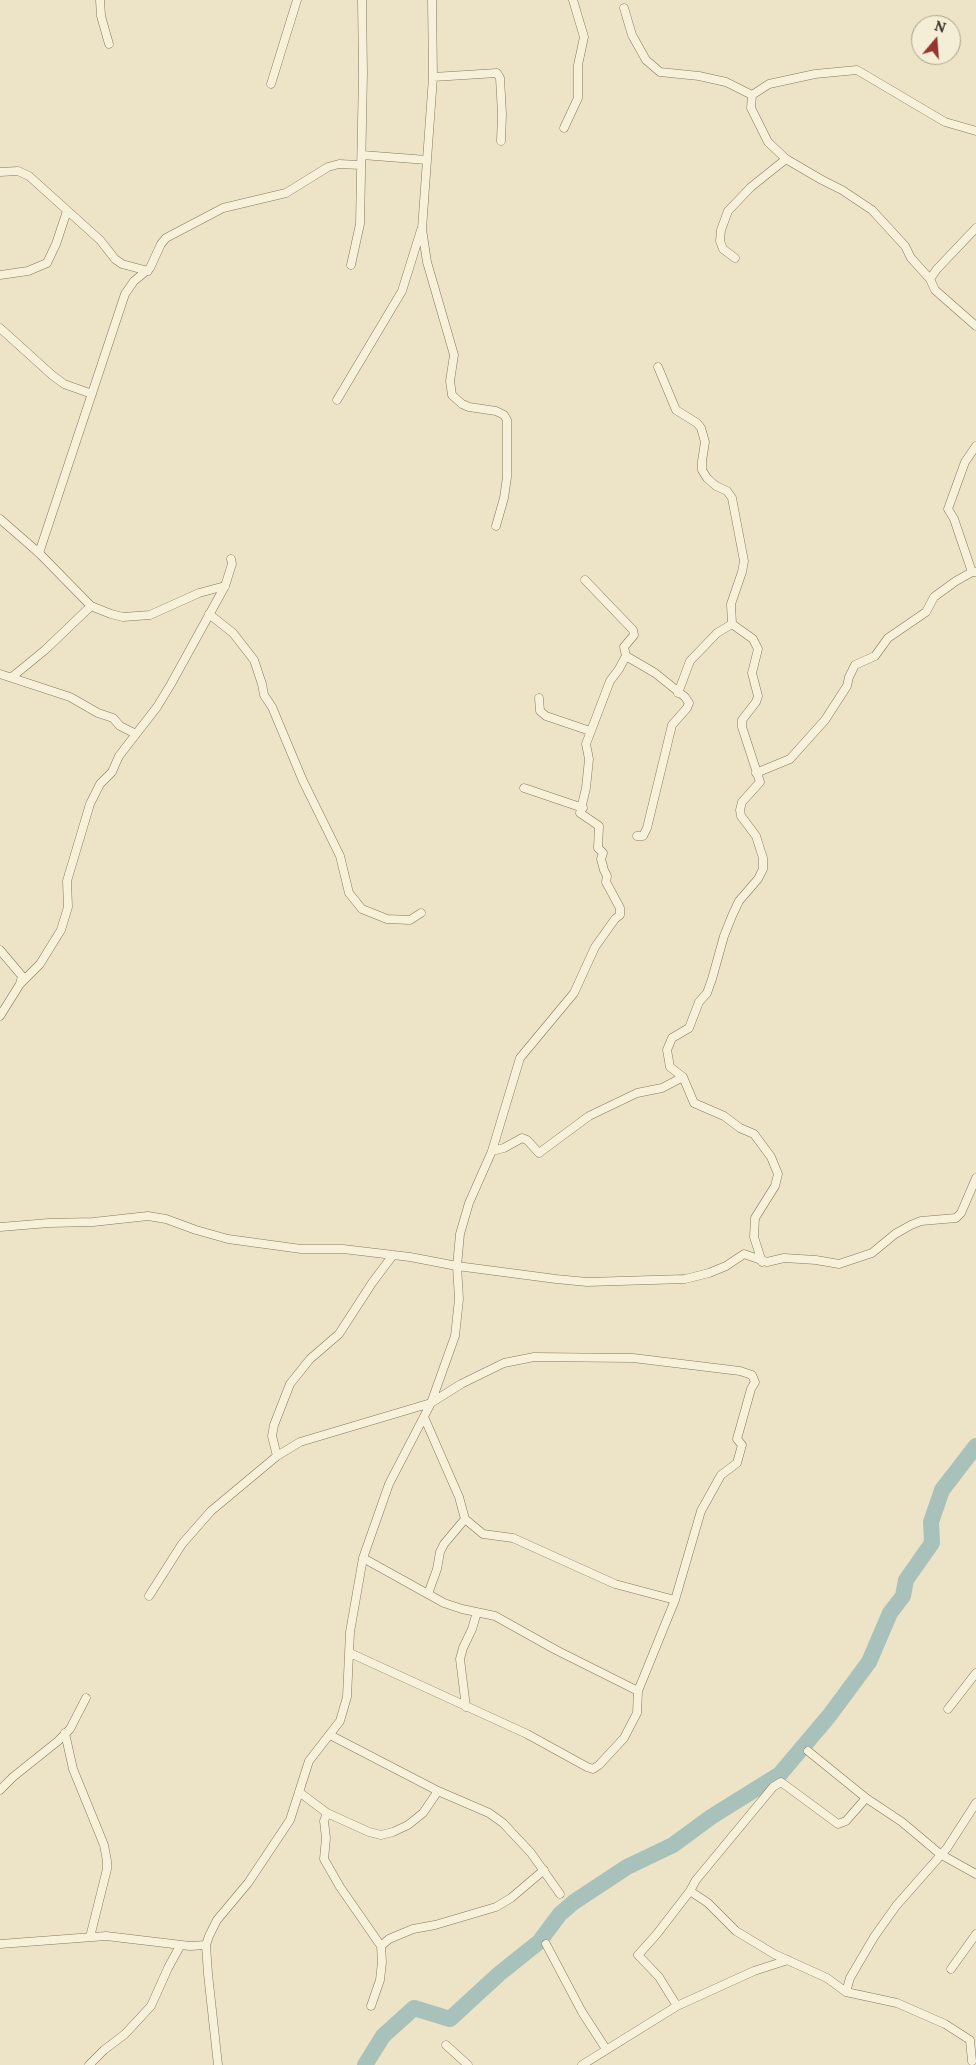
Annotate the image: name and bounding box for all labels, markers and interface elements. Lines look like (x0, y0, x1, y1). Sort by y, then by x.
north arrow (911, 15, 961, 65)
text: N (932, 16, 948, 37)

